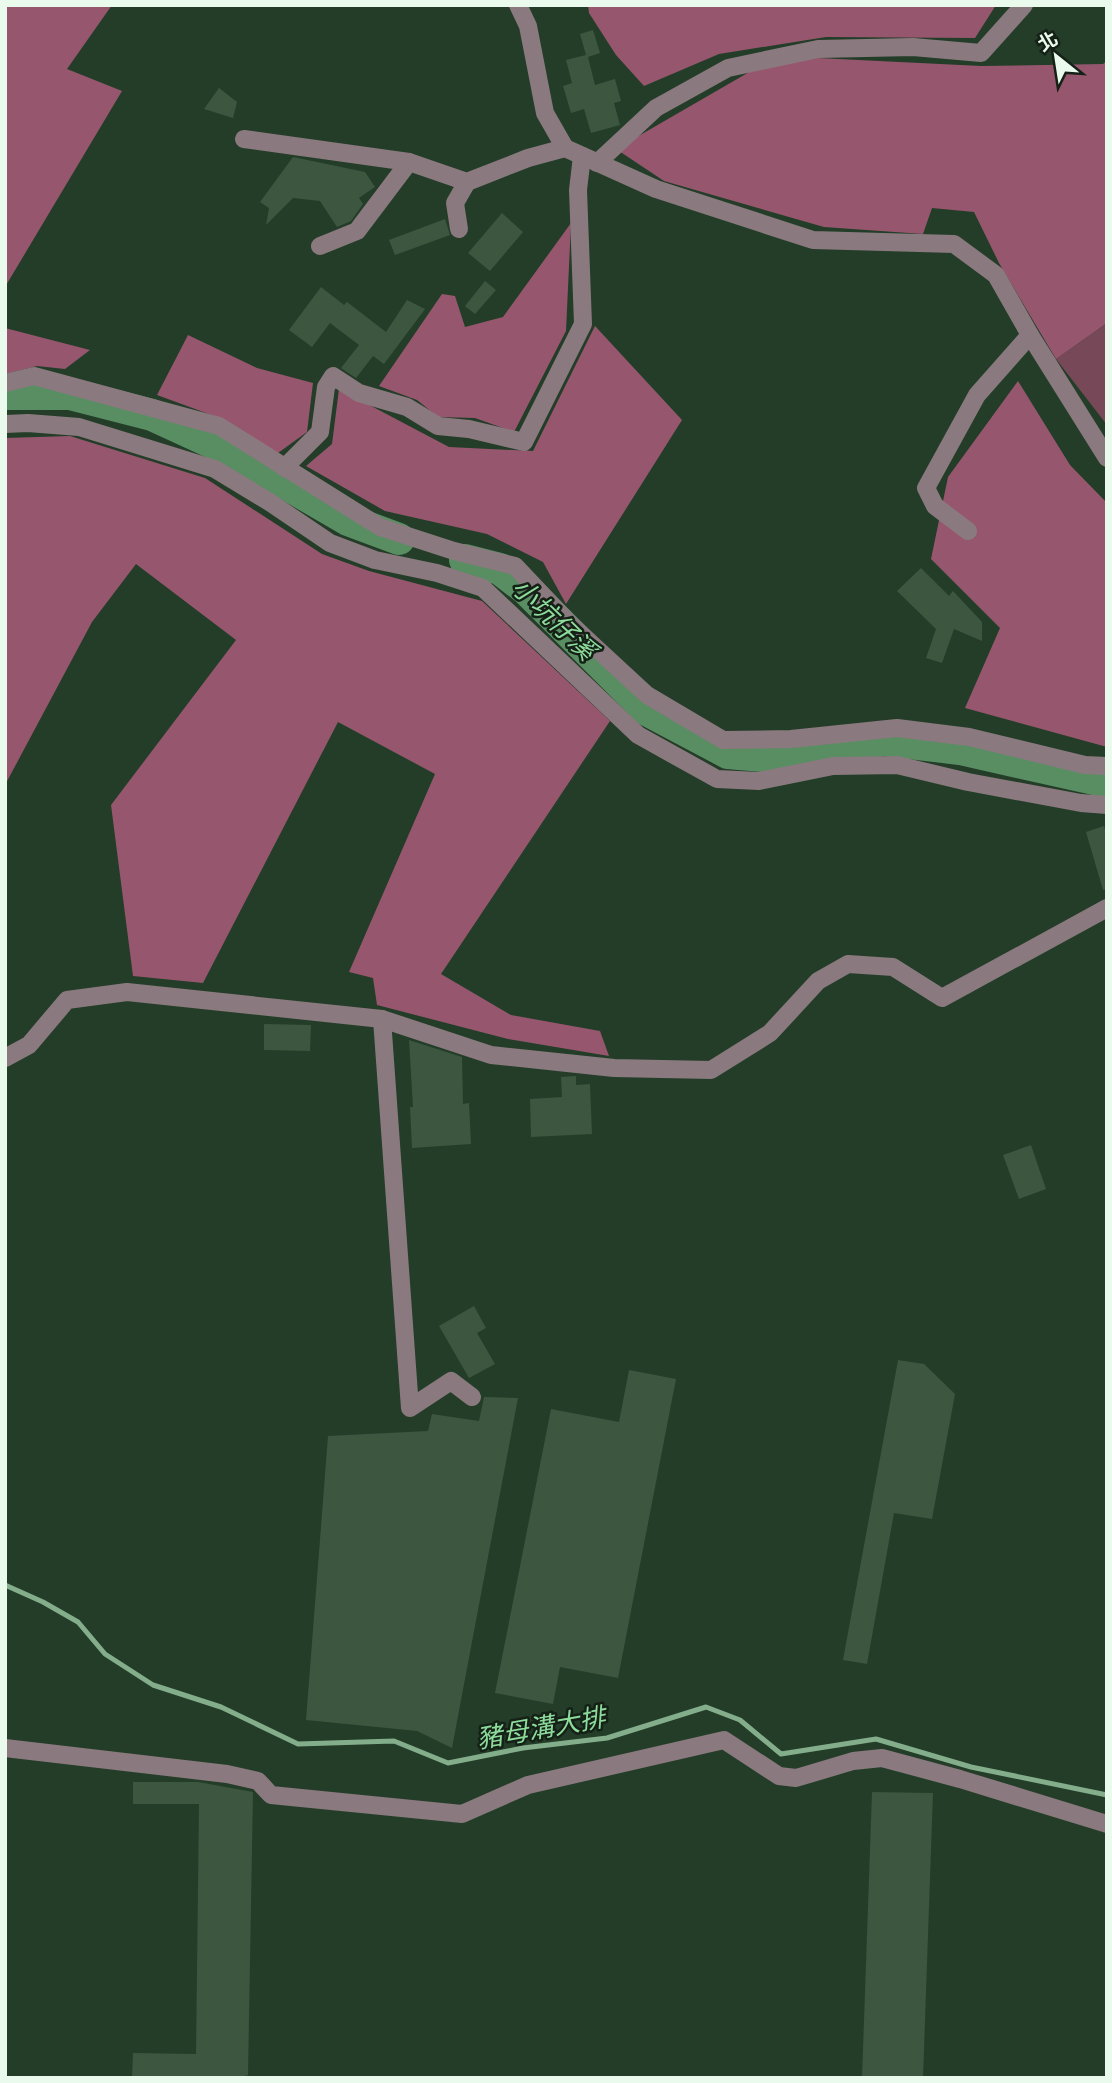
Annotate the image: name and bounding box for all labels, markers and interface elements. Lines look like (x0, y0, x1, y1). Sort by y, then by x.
north arrow (1021, 21, 1091, 91)
text: 北 (1034, 27, 1062, 56)
water label: 小坑仔溪 (506, 572, 605, 669)
water label: 豬母溝大排 (474, 1701, 611, 1754)

